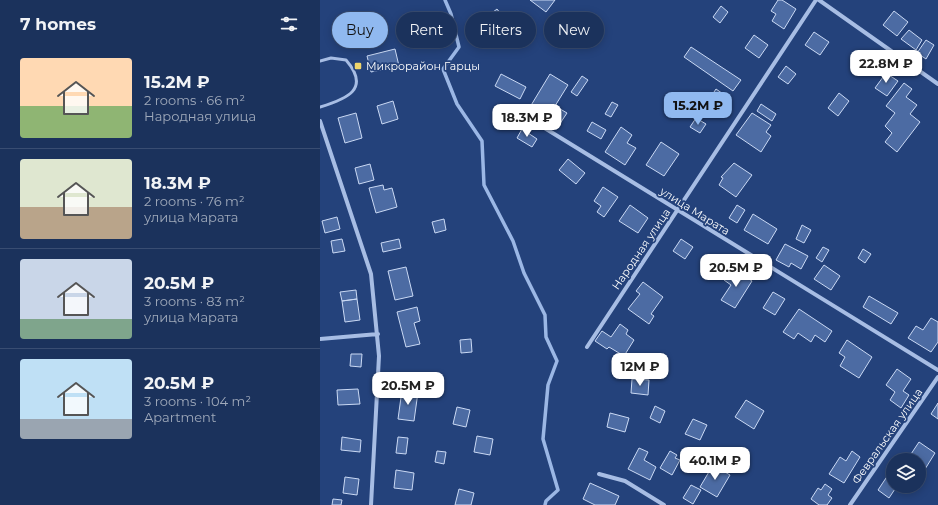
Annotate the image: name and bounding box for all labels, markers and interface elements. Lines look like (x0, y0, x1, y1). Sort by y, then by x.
chip: Buy (332, 12, 388, 48)
chip: Rent (396, 12, 457, 48)
chip: Filters (465, 12, 536, 48)
chip: New (544, 12, 604, 48)
icon: filters (278, 13, 300, 35)
text: 7 homes (20, 14, 96, 34)
pin: 22.8M ₽ (849, 50, 923, 84)
text: 22.8M ₽ (859, 55, 913, 71)
place label: Микрорайон Гарцы (366, 59, 480, 73)
marker: Микрорайон Гарцы (353, 61, 363, 71)
text: 15.2M ₽ (144, 72, 210, 92)
icon: home (52, 74, 100, 122)
text: 2 rooms · 66 m² (144, 92, 245, 108)
pin: 15.2M ₽ (661, 92, 735, 126)
text: 15.2M ₽ (673, 97, 723, 113)
pin: 18.3M ₽ (490, 104, 564, 138)
text: Народная улица (144, 108, 256, 124)
text: 18.3M ₽ (501, 109, 553, 125)
text: 18.3M ₽ (144, 173, 211, 193)
icon: home (52, 175, 100, 223)
street label: улица Марата (657, 183, 733, 238)
text: 2 rooms · 76 m² (144, 193, 244, 209)
street label: Народная улица (609, 206, 673, 292)
text: улица Марата (144, 209, 238, 225)
pin: 20.5M ₽ (699, 254, 773, 288)
text: 20.5M ₽ (709, 259, 763, 275)
text: 20.5M ₽ (144, 273, 214, 293)
icon: home (52, 275, 100, 323)
text: 3 rooms · 83 m² (144, 293, 245, 309)
text: улица Марата (144, 309, 238, 325)
pin: 12M ₽ (612, 353, 668, 387)
text: 12M ₽ (621, 358, 659, 374)
pin: 20.5M ₽ (371, 372, 445, 406)
text: 20.5M ₽ (144, 373, 214, 393)
icon: home (52, 375, 100, 423)
text: 20.5M ₽ (381, 377, 435, 393)
street label: Февральская улица (849, 386, 925, 486)
text: 3 rooms · 104 m² (144, 393, 251, 409)
text: Apartment (144, 409, 216, 425)
pin: 40.1M ₽ (678, 447, 752, 481)
text: 40.1M ₽ (689, 452, 741, 468)
map controls (886, 453, 926, 493)
button: layers (886, 453, 926, 493)

